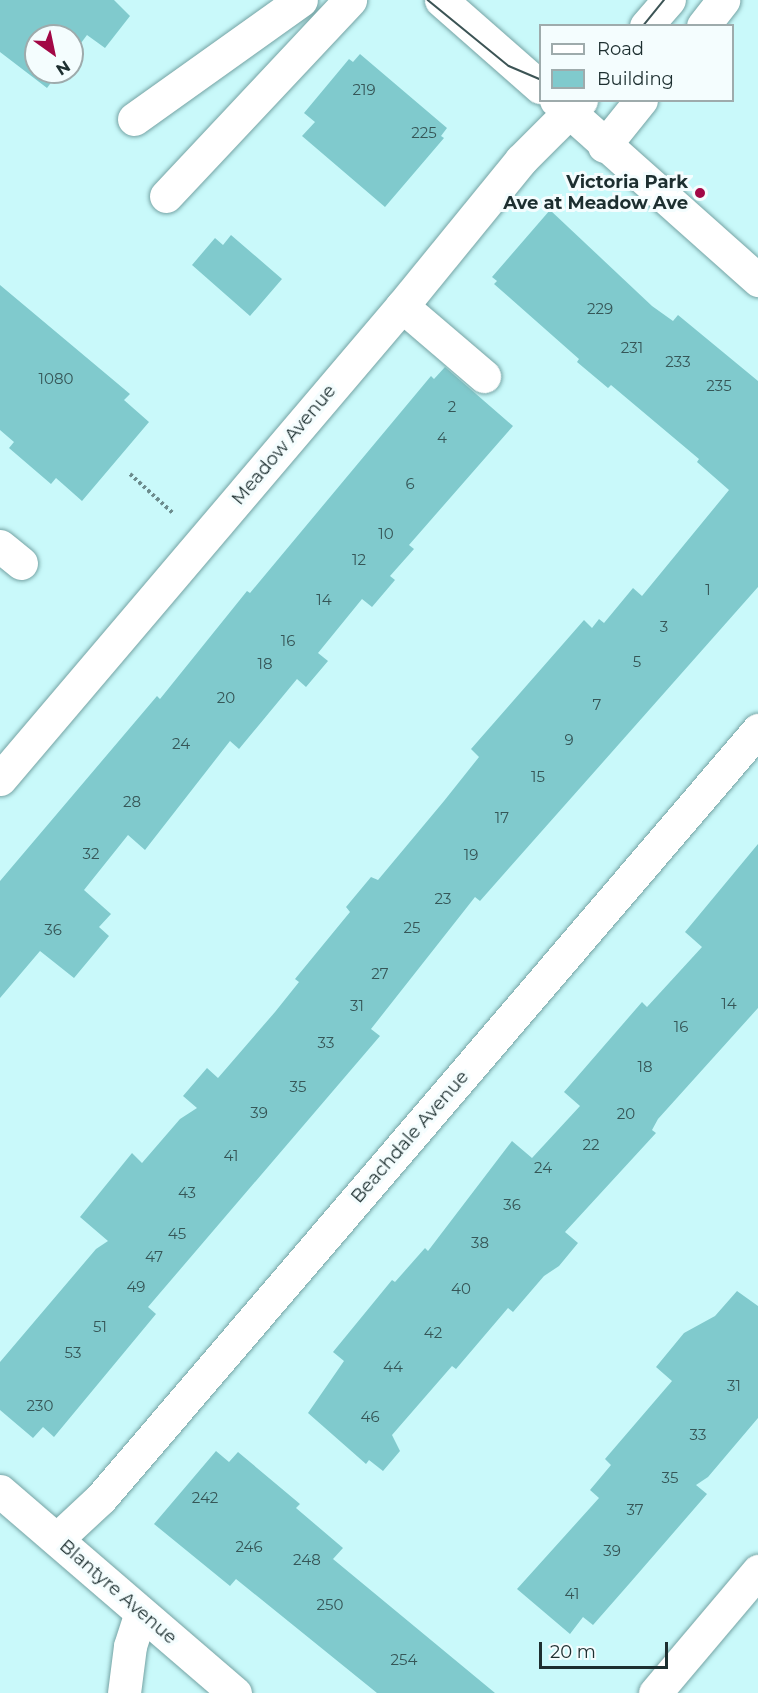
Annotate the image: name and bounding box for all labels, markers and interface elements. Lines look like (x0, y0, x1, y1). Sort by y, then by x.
north arrow (24, 24, 84, 84)
legend (539, 24, 734, 102)
text: Road (597, 38, 644, 60)
text: N (52, 56, 74, 79)
text: Building (597, 68, 674, 90)
house number: 219 (352, 81, 376, 99)
house number: 225 (411, 124, 437, 142)
place label: Victoria Park Ave at Meadow Ave (503, 172, 688, 214)
marker: Victoria Park Ave at Meadow Ave (693, 186, 707, 200)
house number: 229 (587, 300, 613, 318)
house number: 231 (621, 339, 643, 357)
house number: 233 (665, 353, 691, 371)
house number: 1080 (39, 370, 73, 388)
house number: 235 (706, 377, 732, 395)
street label: Meadow Avenue (227, 381, 341, 509)
house number: 2 (448, 398, 456, 416)
house number: 4 (437, 429, 447, 447)
house number: 6 (405, 475, 415, 493)
house number: 10 (378, 525, 394, 543)
house number: 12 (352, 551, 366, 569)
house number: 1 (705, 581, 711, 599)
house number: 14 (316, 591, 332, 609)
house number: 3 (660, 618, 668, 636)
house number: 16 (281, 632, 295, 650)
house number: 5 (633, 653, 641, 671)
house number: 18 (258, 655, 272, 673)
house number: 20 (217, 689, 235, 707)
house number: 7 (593, 696, 601, 714)
house number: 9 (564, 731, 574, 749)
house number: 24 (172, 735, 190, 753)
house number: 15 (531, 768, 545, 786)
house number: 28 (123, 793, 141, 811)
house number: 17 (495, 809, 509, 827)
house number: 32 (83, 845, 99, 863)
house number: 19 (464, 846, 478, 864)
house number: 23 (435, 890, 451, 908)
house number: 25 (403, 919, 421, 937)
house number: 36 (44, 921, 62, 939)
house number: 27 (371, 965, 389, 983)
house number: 14 (721, 995, 737, 1013)
house number: 31 (350, 997, 364, 1015)
house number: 16 (674, 1018, 688, 1036)
house number: 33 (318, 1034, 334, 1052)
house number: 18 (638, 1058, 652, 1076)
street label: Beachdale Avenue (347, 1066, 473, 1208)
house number: 35 (290, 1078, 306, 1096)
house number: 39 (250, 1104, 268, 1122)
house number: 20 (617, 1105, 635, 1123)
house number: 22 (582, 1136, 600, 1154)
house number: 41 (224, 1147, 238, 1165)
house number: 24 (534, 1159, 552, 1177)
house number: 43 (178, 1184, 196, 1202)
house number: 36 (503, 1196, 521, 1214)
house number: 45 (168, 1225, 186, 1243)
house number: 38 (471, 1234, 489, 1252)
house number: 47 (145, 1248, 163, 1266)
house number: 49 (127, 1278, 145, 1296)
house number: 40 (451, 1280, 471, 1298)
house number: 51 (93, 1318, 107, 1336)
house number: 42 (424, 1324, 442, 1342)
house number: 53 (65, 1344, 81, 1362)
house number: 44 (383, 1358, 403, 1376)
house number: 31 (727, 1377, 741, 1395)
house number: 230 (27, 1397, 53, 1415)
house number: 46 (360, 1408, 380, 1426)
house number: 33 (690, 1426, 706, 1444)
house number: 35 (662, 1469, 678, 1487)
house number: 242 (192, 1489, 218, 1507)
house number: 37 (626, 1501, 644, 1519)
street label: Blantyre Avenue (55, 1535, 181, 1649)
house number: 246 (235, 1538, 263, 1556)
house number: 39 (603, 1542, 621, 1560)
house number: 248 (293, 1551, 321, 1569)
house number: 41 (565, 1585, 579, 1603)
house number: 250 (317, 1596, 343, 1614)
scale bar (542, 1630, 671, 1668)
text: 20 m (550, 1641, 596, 1663)
house number: 254 (391, 1651, 417, 1669)

